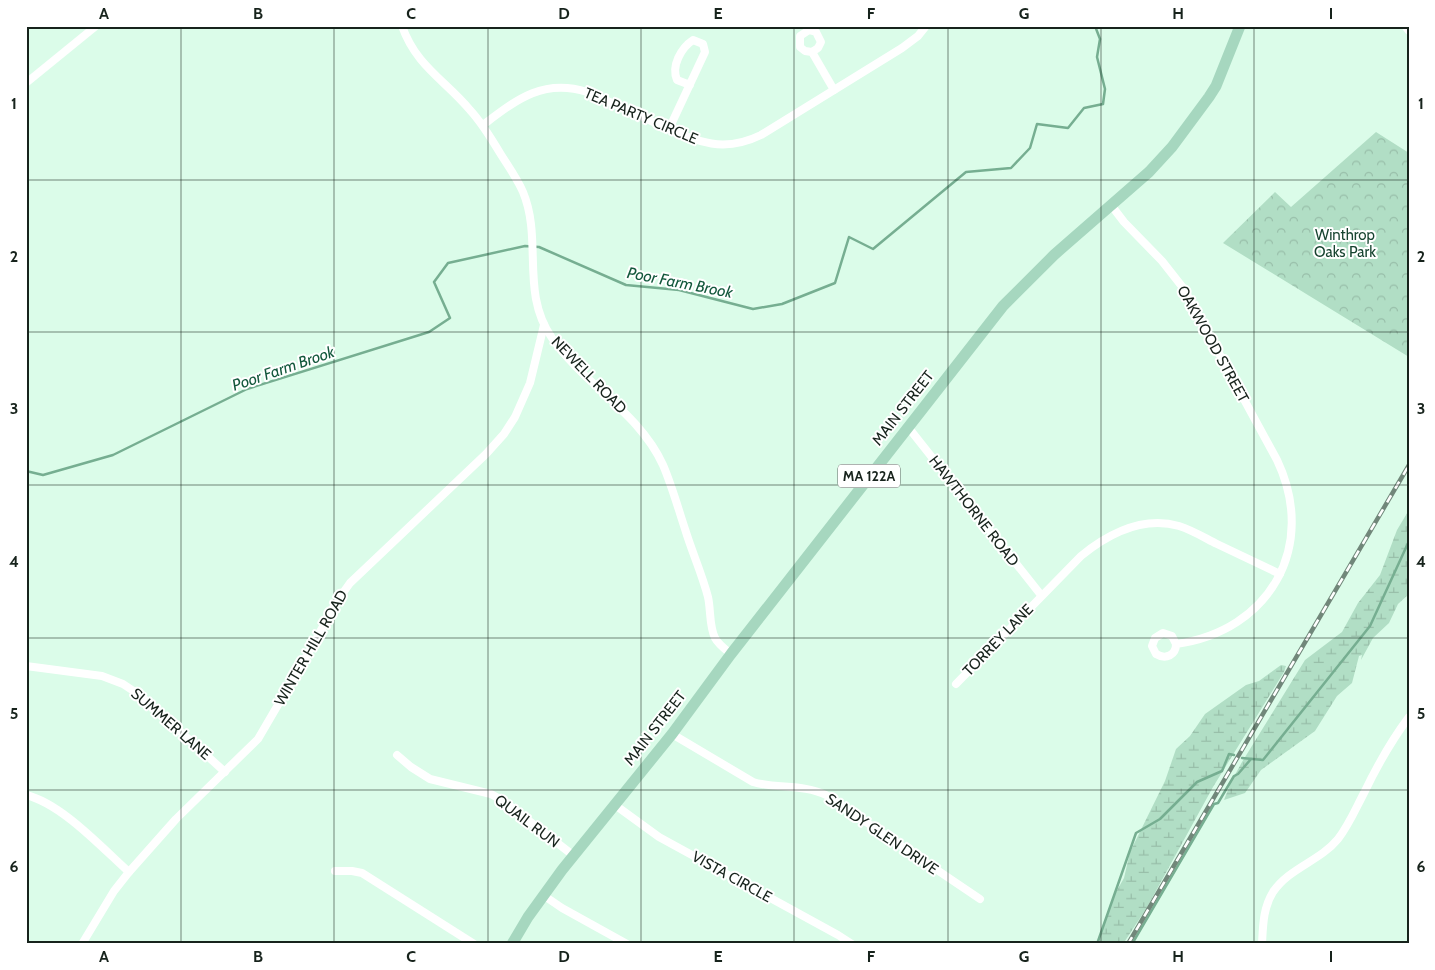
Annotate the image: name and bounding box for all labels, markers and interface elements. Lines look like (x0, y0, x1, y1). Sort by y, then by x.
text: A (99, 4, 109, 23)
text: B (253, 4, 263, 23)
text: C (406, 4, 416, 23)
text: D (558, 4, 570, 23)
text: E (713, 4, 723, 23)
text: F (867, 4, 876, 23)
text: G (1019, 4, 1029, 23)
text: H (1172, 4, 1184, 23)
text: I (1329, 4, 1333, 23)
street label: TEA PARTY CIRCLE (581, 84, 701, 148)
text: 1 (11, 94, 17, 113)
text: 1 (1418, 94, 1424, 113)
park label: Winthrop Oaks Park (1314, 226, 1376, 261)
text: 2 (10, 247, 18, 266)
text: 2 (1417, 247, 1425, 266)
water label: Poor Farm Brook (626, 263, 735, 302)
street label: OAKWOOD STREET (1173, 282, 1253, 406)
street label: NEWELL ROAD (548, 333, 630, 417)
water label: Poor Farm Brook (229, 342, 338, 395)
street label: MAIN STREET (868, 367, 938, 449)
text: 3 (10, 399, 18, 418)
text: 3 (1417, 399, 1425, 418)
street label: HAWTHORNE ROAD (925, 452, 1023, 570)
road number: MA 122A (838, 464, 900, 488)
text: 4 (9, 552, 19, 571)
text: 4 (1416, 552, 1426, 571)
street label: WINTER HILL ROAD (271, 587, 352, 709)
street label: TORREY LANE (959, 600, 1037, 680)
street label: SUMMER LANE (127, 684, 215, 764)
street label: MAIN STREET (620, 687, 690, 769)
text: 5 (10, 704, 18, 723)
text: 5 (1417, 704, 1425, 723)
street label: SANDY GLEN DRIVE (822, 790, 942, 878)
street label: QUAIL RUN (491, 791, 563, 851)
street label: VISTA CIRCLE (689, 848, 775, 906)
text: 6 (10, 857, 19, 876)
text: 6 (1417, 857, 1426, 876)
text: A (99, 947, 109, 966)
text: B (253, 947, 263, 966)
text: C (406, 947, 416, 966)
text: D (558, 947, 570, 966)
text: E (713, 947, 723, 966)
text: F (867, 947, 876, 966)
text: G (1019, 947, 1029, 966)
text: H (1172, 947, 1184, 966)
text: I (1329, 947, 1333, 966)

